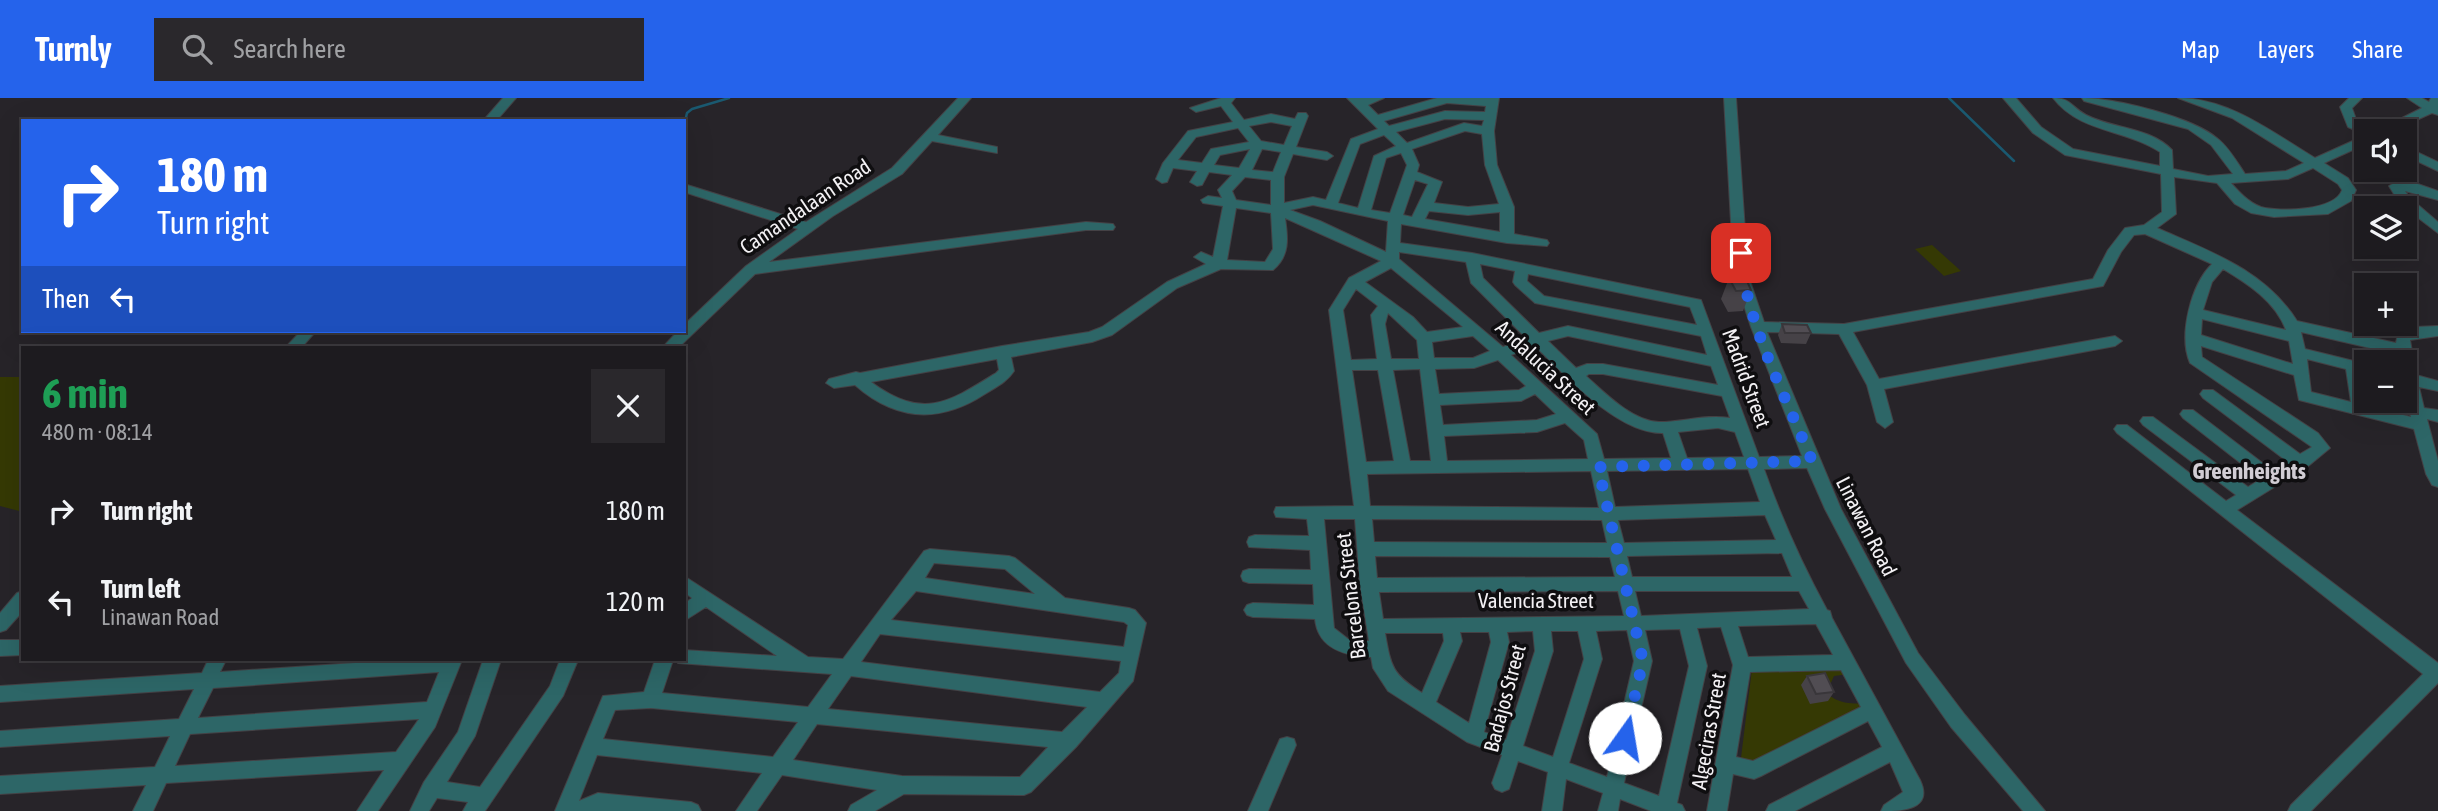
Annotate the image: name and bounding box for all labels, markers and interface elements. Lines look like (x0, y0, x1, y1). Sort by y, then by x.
search box (154, 18, 644, 81)
text: Turnly (35, 30, 112, 68)
icon: search (178, 30, 216, 68)
text: Search here (234, 34, 346, 64)
text: Map (2181, 36, 2220, 63)
text: Layers (2258, 36, 2314, 63)
text: Share (2352, 36, 2403, 63)
map controls (2354, 119, 2417, 413)
button: sound (2354, 119, 2417, 182)
text: 180 m (157, 146, 268, 202)
icon: right (42, 147, 133, 238)
street label: Camandalaan Road (735, 153, 875, 259)
button: layers (2354, 196, 2417, 259)
text: Turn right (157, 204, 270, 241)
pin (1711, 223, 1771, 283)
icon: arrive (1722, 234, 1760, 272)
button: + (2354, 273, 2417, 336)
icon: left (104, 280, 142, 318)
text: Then (42, 284, 90, 314)
street label: Andalucia Street (1491, 315, 1601, 419)
street label: Madrid Street (1718, 325, 1776, 431)
button: − (2354, 350, 2417, 413)
text: 6 min (42, 369, 128, 417)
button: close (591, 369, 665, 443)
text: 480 m · 08:14 (42, 419, 153, 445)
district label: Greenheights (2192, 458, 2306, 484)
street label: Linawan Road (1832, 472, 1902, 580)
icon: right (42, 492, 80, 530)
text: Turn right (101, 496, 192, 526)
text: 180 m (606, 496, 665, 526)
street label: Barcelona Street (1330, 531, 1370, 661)
text: Turn left (101, 574, 181, 604)
icon: left (42, 583, 80, 621)
text: 120 m (606, 587, 665, 617)
street label: Valencia Street (1478, 588, 1594, 612)
text: Linawan Road (101, 604, 219, 630)
street label: Badajos Street (1478, 642, 1530, 754)
street label: Algeciras Street (1686, 671, 1730, 791)
position arrow (1588, 701, 1662, 775)

